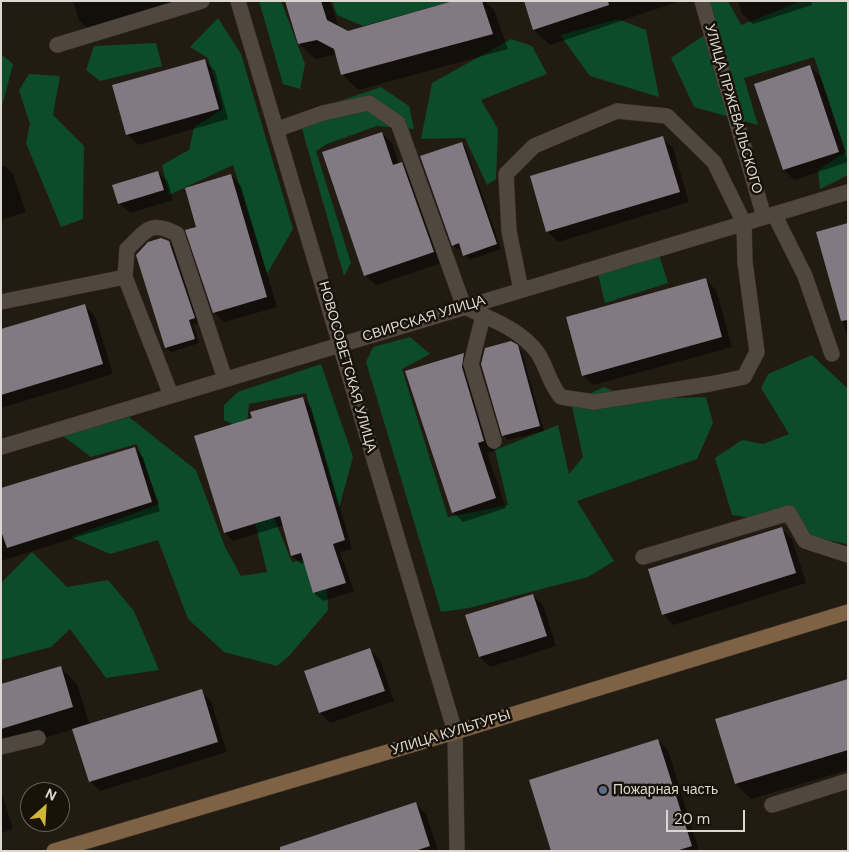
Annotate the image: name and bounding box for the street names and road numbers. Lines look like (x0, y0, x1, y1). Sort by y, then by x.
street label: УЛИЦА ПРЖЕВАЛЬСКОГО (701, 22, 765, 196)
street label: НОВОСОВЕТСКАЯ УЛИЦА (314, 279, 380, 455)
street label: СВИРСКАЯ УЛИЦА (361, 292, 487, 346)
street label: УЛИЦА КУЛЬТУРЫ (389, 707, 513, 759)

